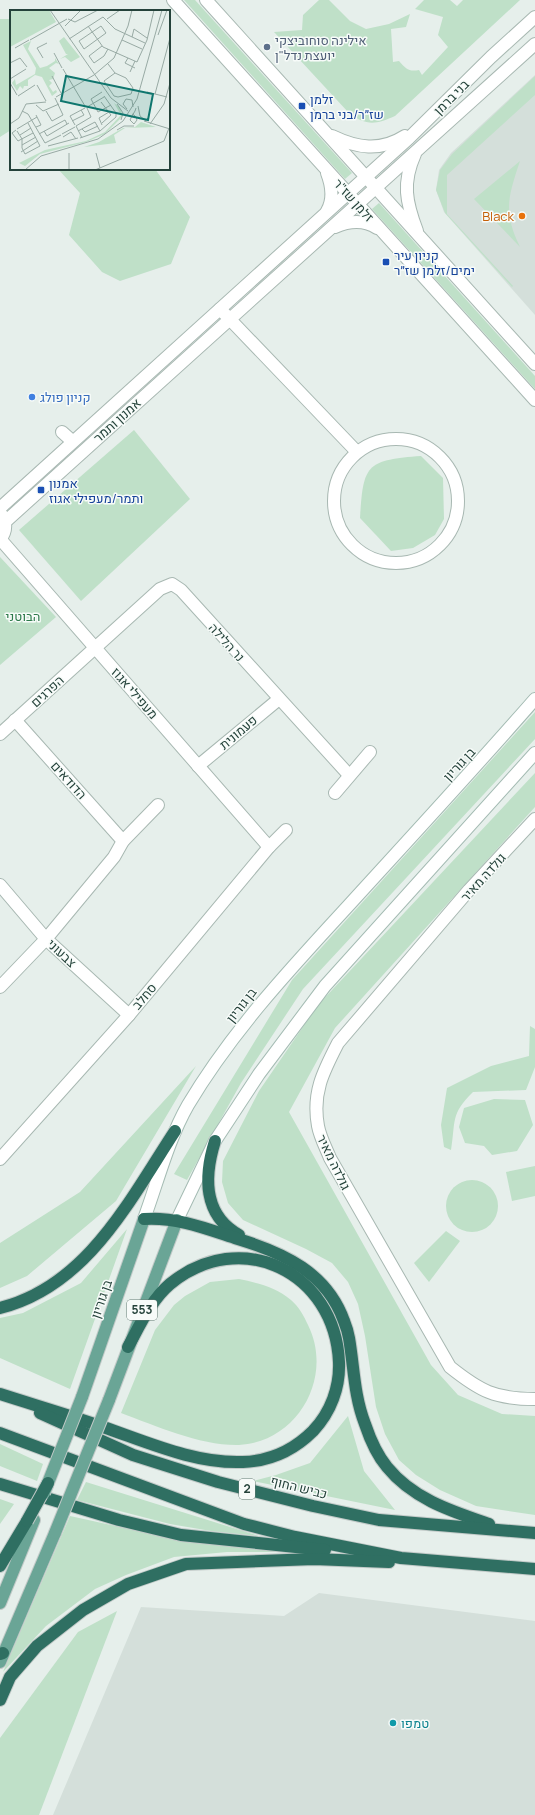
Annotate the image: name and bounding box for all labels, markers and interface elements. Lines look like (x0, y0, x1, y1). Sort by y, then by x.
inset map (10, 10, 170, 170)
place label: אילינה סוחוביצקי יועצת נדל"ן (275, 31, 367, 64)
marker: אילינה סוחוביצקי יועצת נדל"ן (262, 42, 272, 52)
street label: בני ברמן (429, 75, 473, 119)
place label: זלמן שז״ר/בני ברמן (310, 90, 384, 123)
marker: זלמן שז״ר/בני ברמן (297, 101, 307, 111)
street label: זלמן שז"ר (330, 175, 378, 226)
place label: Black (482, 207, 515, 225)
marker: Black (517, 211, 527, 221)
place label: קניון עיר ימים/זלמן שז״ר (394, 246, 475, 279)
marker: קניון עיר ימים/זלמן שז״ר (381, 257, 391, 267)
place label: קניון פולג (40, 388, 91, 406)
marker: קניון פולג (27, 392, 37, 402)
street label: אמנון ותמר (89, 394, 145, 446)
place label: אמנון ותמר/מעפילי אגוז (49, 474, 143, 507)
marker: אמנון ותמר/מעפילי אגוז (36, 485, 46, 495)
park label: הבוטני (6, 607, 40, 625)
street label: נר הלילה (205, 619, 249, 665)
street label: מעפילי אגוז (108, 663, 162, 723)
street label: הפרגים (26, 671, 68, 711)
street label: פעמונית (215, 711, 261, 753)
street label: בן גוריון (439, 743, 479, 785)
street label: הדודאים (47, 757, 91, 803)
street label: גולדה מאיר (456, 849, 510, 905)
street label: צבעוני (43, 935, 81, 971)
street label: סחלב (128, 979, 160, 1013)
street label: בן גוריון (222, 984, 260, 1026)
street label: גולדה מאיר (313, 1131, 355, 1193)
street label: בן גוריון (86, 1277, 116, 1321)
road number: 553 (127, 1300, 157, 1320)
street label: כביש החוף (269, 1471, 329, 1503)
road number: 2 (239, 1479, 255, 1499)
place label: טמפו (401, 1714, 429, 1732)
marker: טמפו (388, 1718, 398, 1728)

